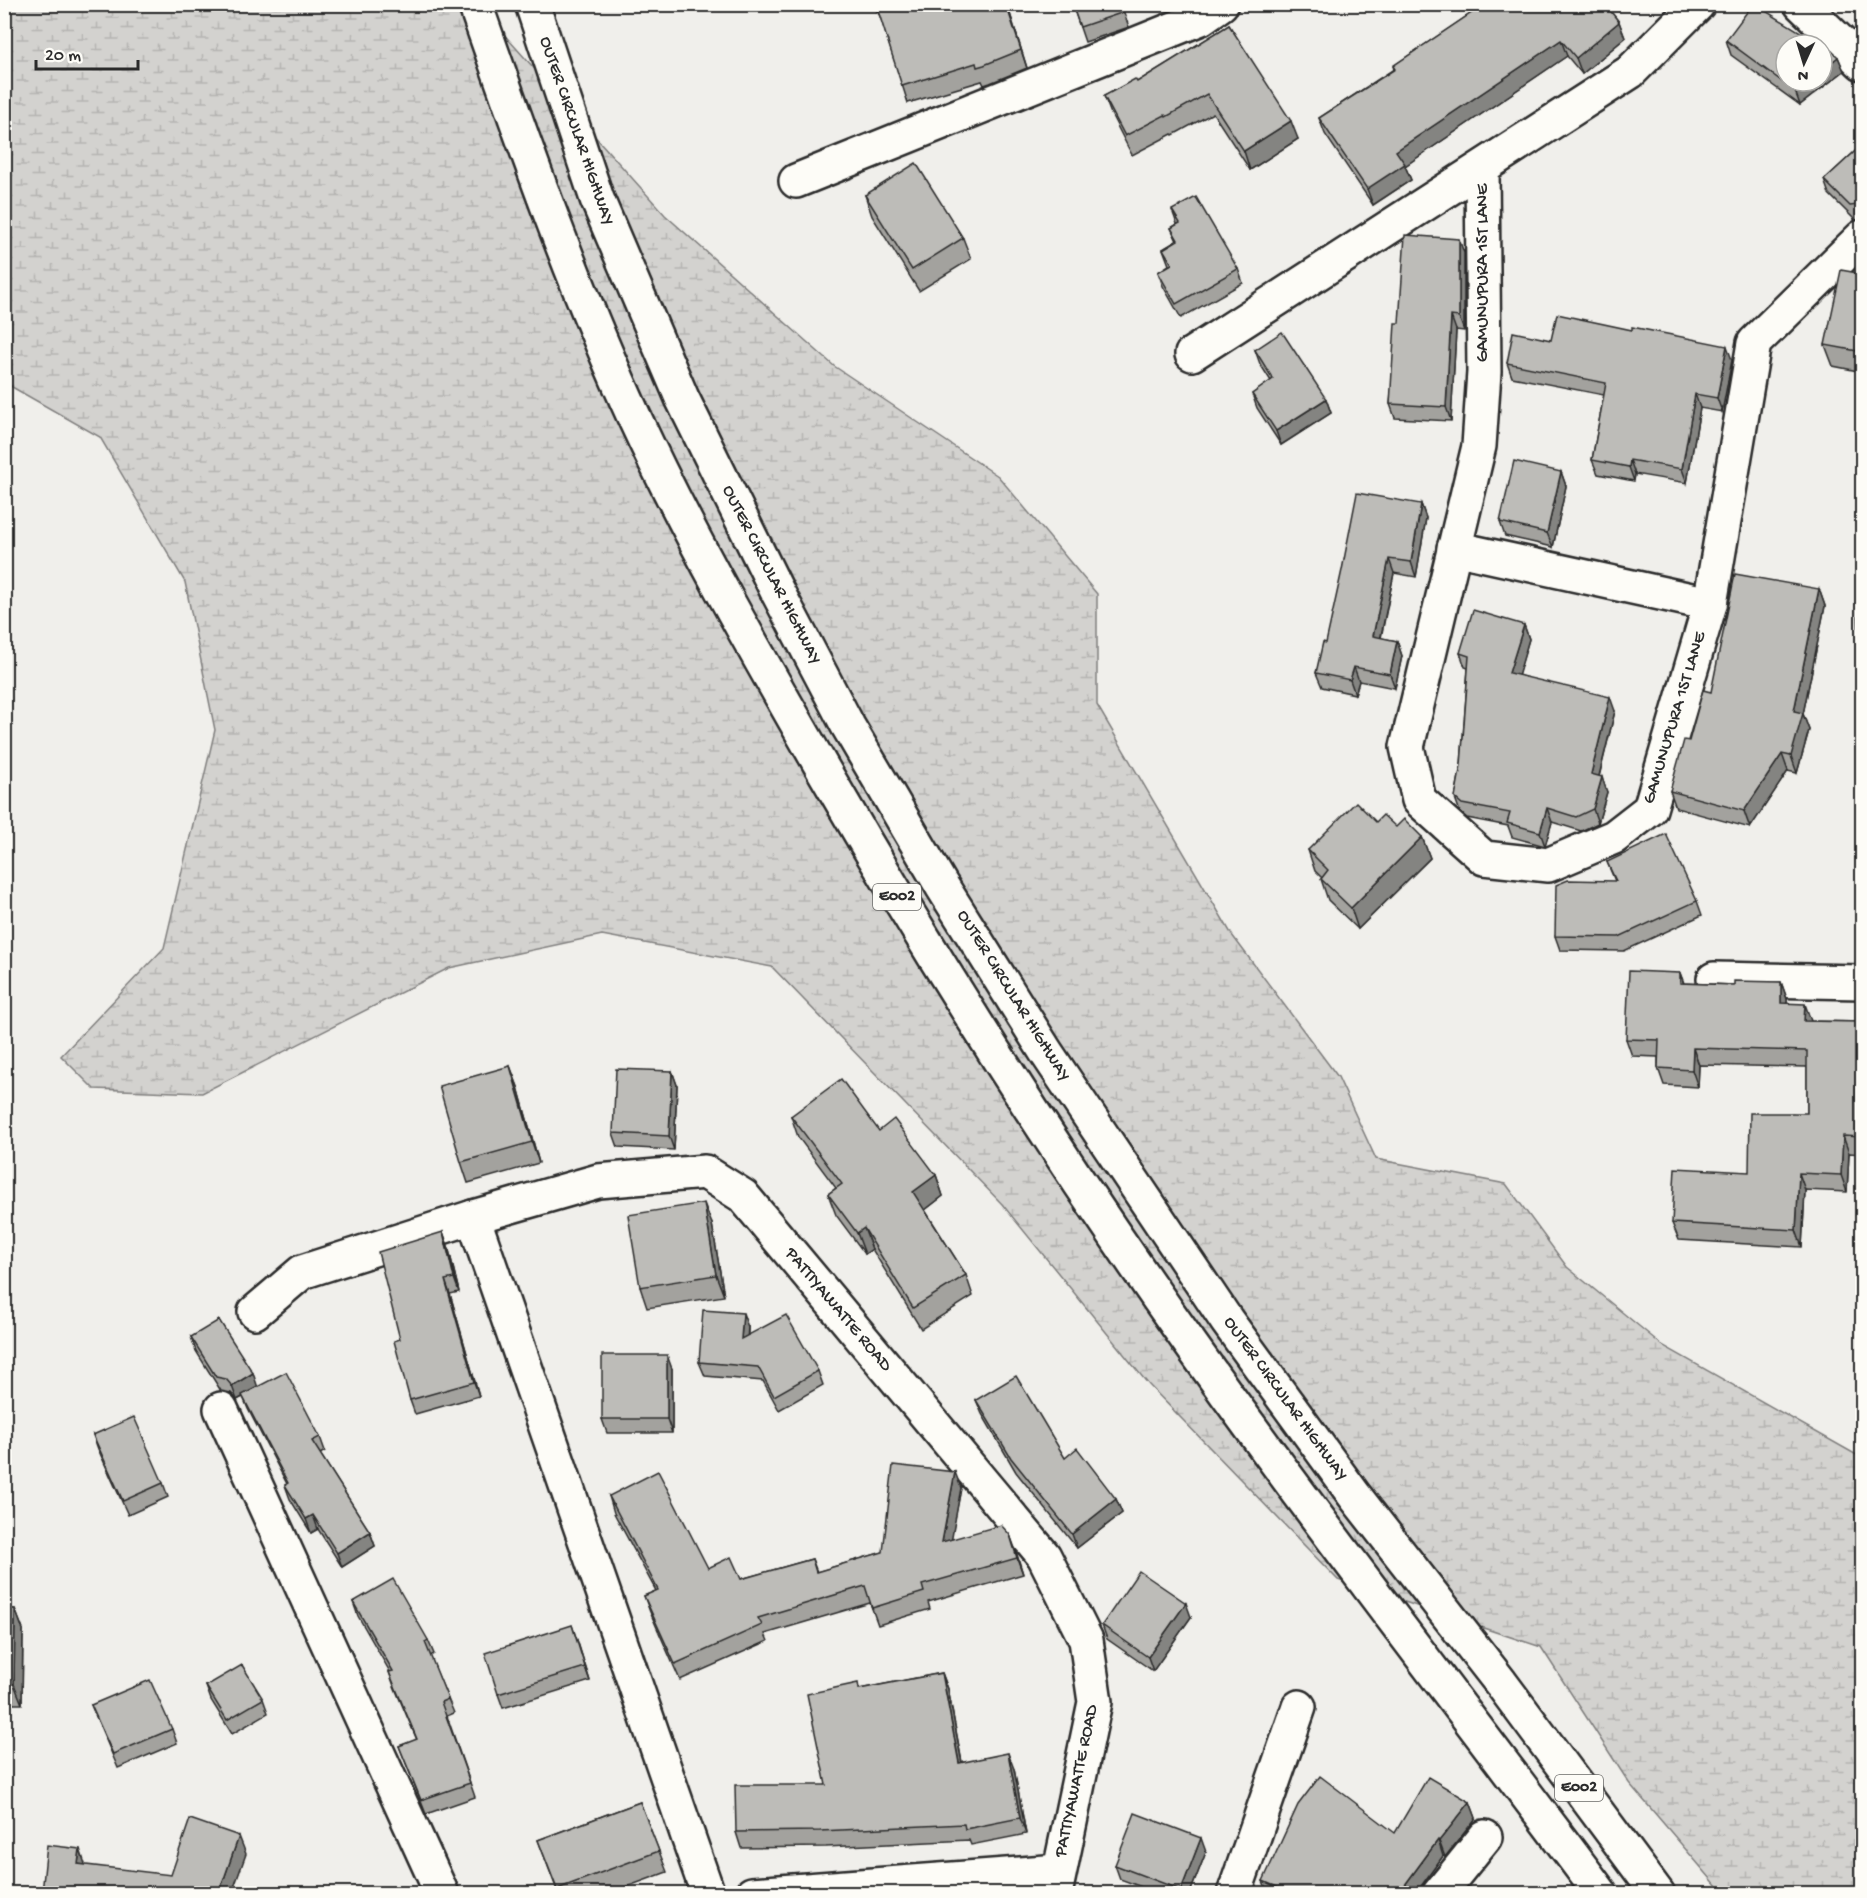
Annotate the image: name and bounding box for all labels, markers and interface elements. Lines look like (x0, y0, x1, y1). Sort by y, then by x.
scale bar (36, 33, 138, 71)
north arrow (1774, 33, 1834, 93)
street label: OUTER CIRCULAR HIGHWAY (534, 34, 618, 228)
text: 20 m (45, 46, 81, 67)
text: N (1797, 65, 1809, 84)
street label: GAMUNUPURA 1ST LANE (1473, 183, 1494, 362)
street label: OUTER CIRCULAR HIGHWAY (717, 482, 825, 668)
street label: GAMUNUPURA 1ST LANE (1639, 629, 1711, 806)
road number: E002 (873, 884, 921, 910)
street label: OUTER CIRCULAR HIGHWAY (952, 906, 1074, 1086)
street label: PATTIYAWATTE ROAD (779, 1243, 896, 1377)
street label: OUTER CIRCULAR HIGHWAY (1218, 1313, 1352, 1485)
street label: PATTIYAWATTE ROAD (1050, 1702, 1103, 1860)
road number: E002 (1555, 1775, 1603, 1801)

